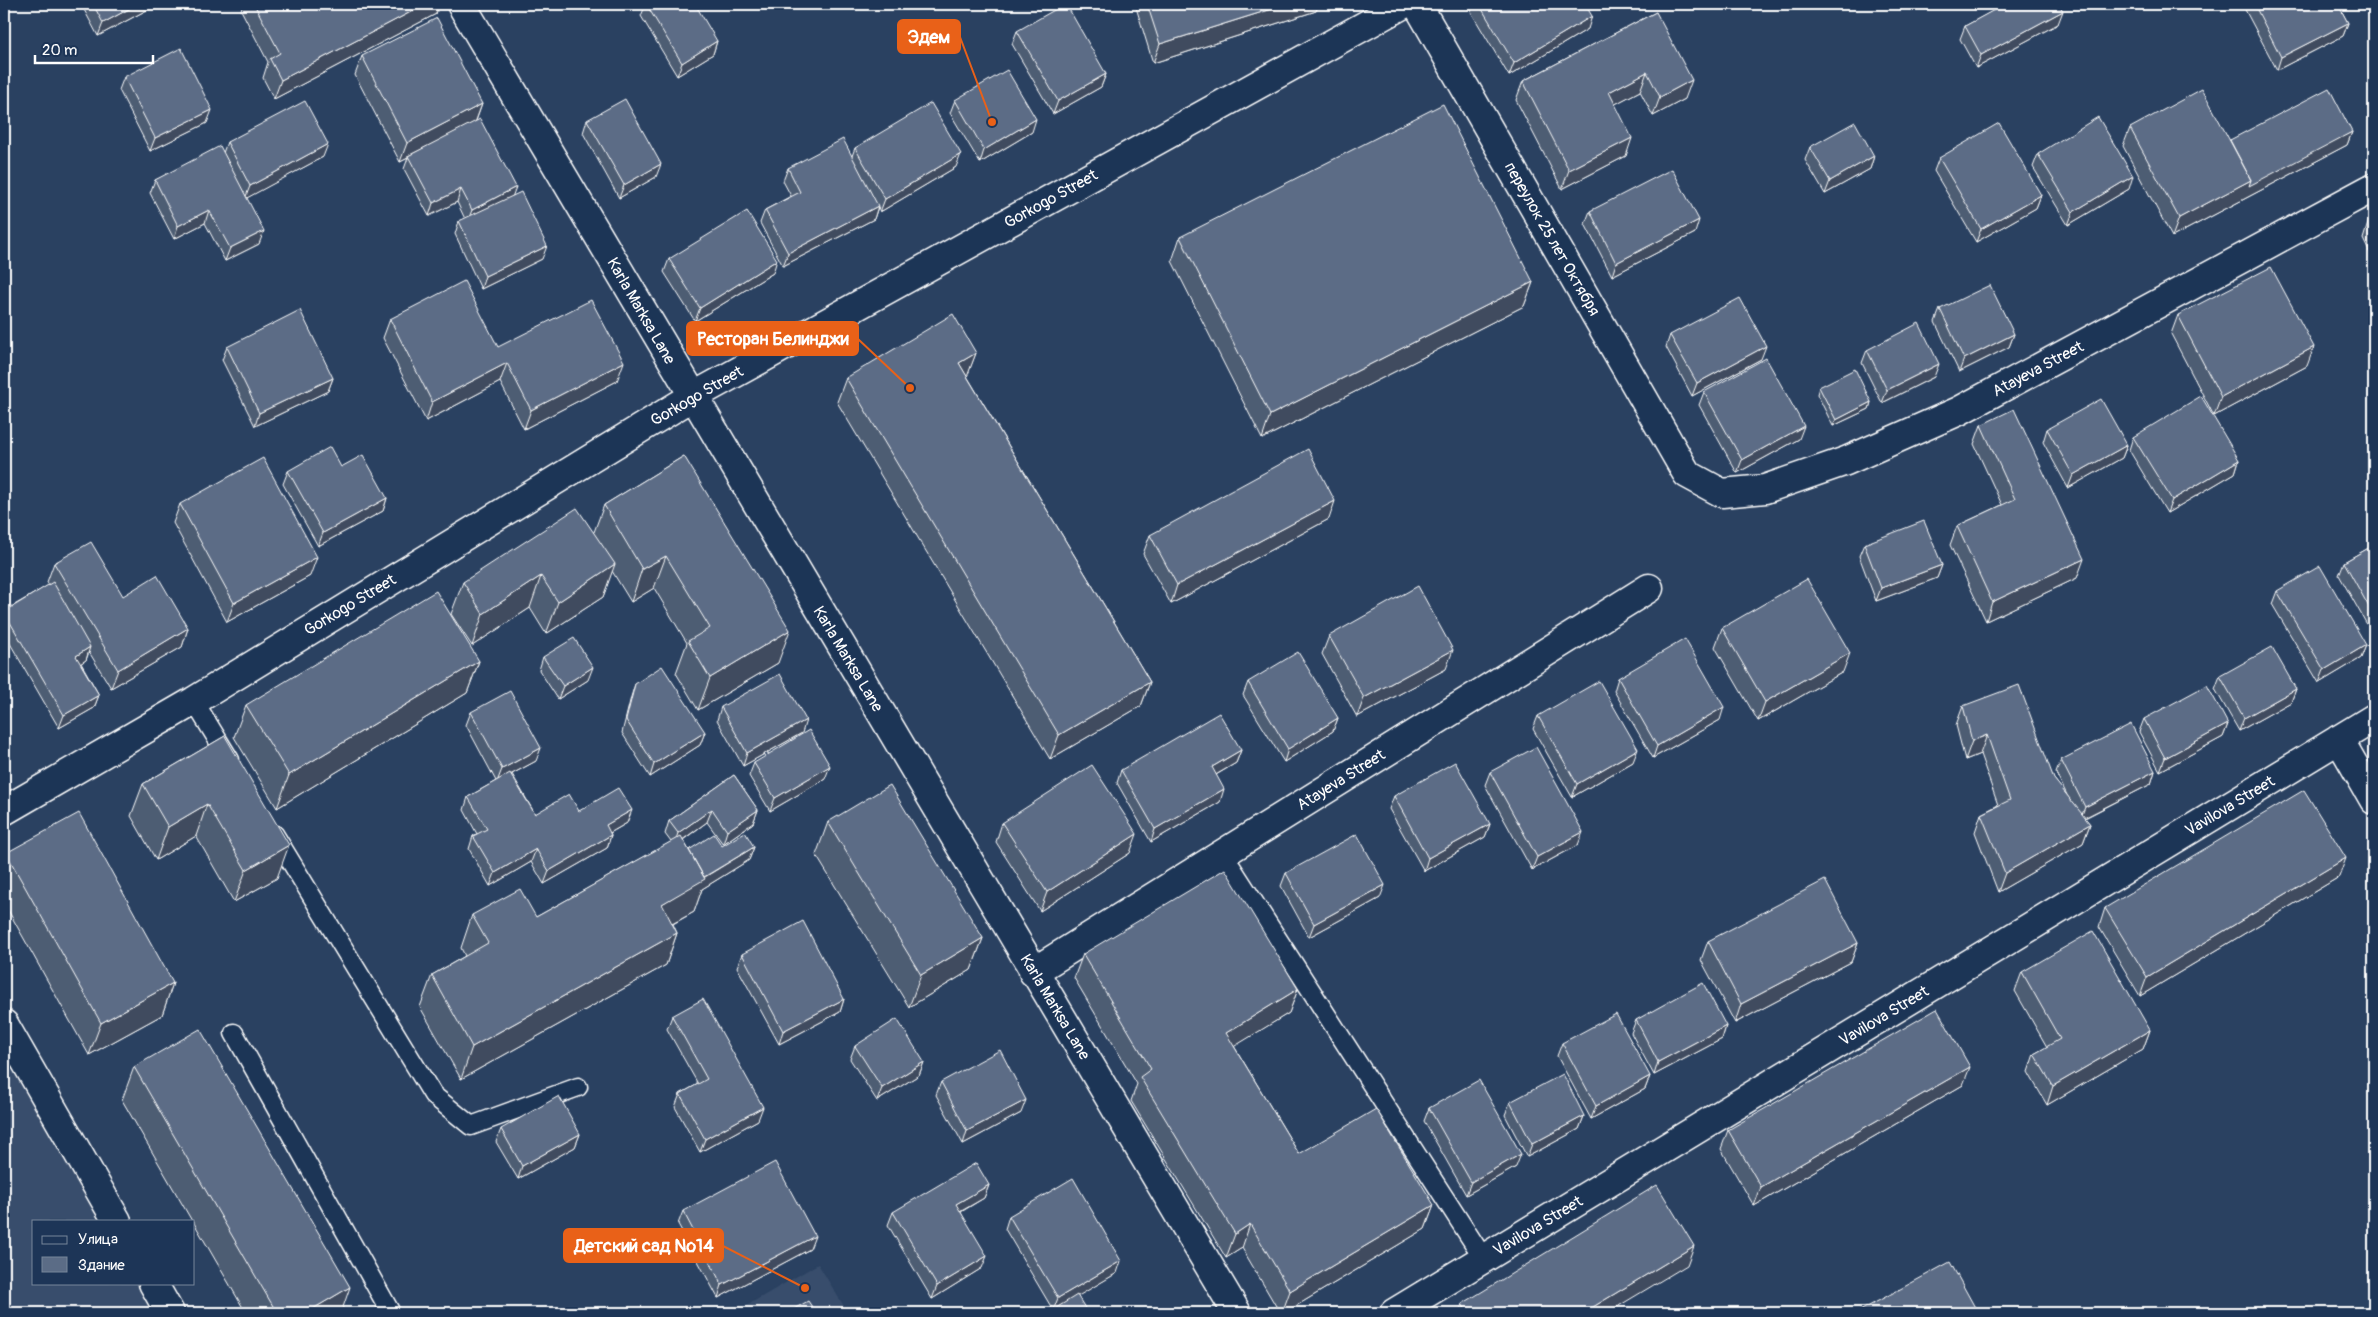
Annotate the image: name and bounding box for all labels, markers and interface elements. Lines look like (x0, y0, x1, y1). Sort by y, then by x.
callout: Эдем (898, 20, 960, 53)
text: Эдем (908, 26, 950, 49)
scale bar (35, 32, 152, 64)
text: 20 m (42, 41, 77, 60)
street label: переулок 25 лет Октября (1500, 159, 1604, 319)
street label: Gorkogo Street (1001, 165, 1102, 233)
street label: Karla Marksa Lane (602, 254, 680, 368)
callout: Ресторан Белинджи (687, 322, 858, 355)
text: Ресторан Белинджи (697, 328, 849, 351)
street label: Atayeva Street (1989, 336, 2087, 401)
street label: Gorkogo Street (647, 361, 747, 431)
street label: Gorkogo Street (300, 569, 400, 640)
street label: Karla Marksa Lane (809, 602, 887, 716)
street label: Atayeva Street (1293, 745, 1389, 815)
street label: Vavilova Street (2182, 771, 2279, 841)
street label: Karla Marksa Lane (1016, 950, 1094, 1064)
street label: Vavilova Street (1836, 981, 1933, 1051)
street label: Vavilova Street (1490, 1191, 1587, 1261)
legend (32, 1220, 195, 1284)
callout: Детский сад №14 (564, 1229, 723, 1262)
text: Улица (78, 1230, 118, 1249)
text: Детский сад №14 (573, 1235, 714, 1258)
text: Здание (78, 1256, 125, 1275)

